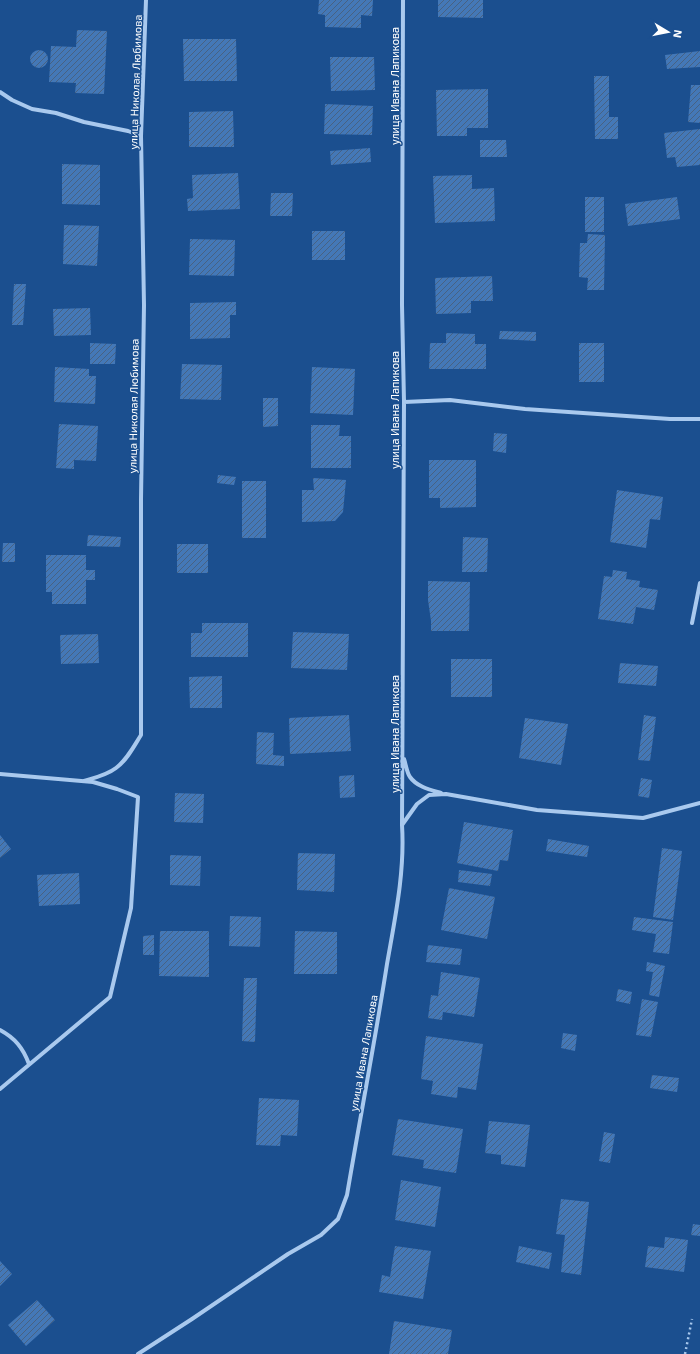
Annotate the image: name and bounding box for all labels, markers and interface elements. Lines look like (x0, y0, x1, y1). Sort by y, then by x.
north arrow (648, 12, 688, 52)
street label: улица Николая Любимова (126, 14, 145, 150)
street label: улица Ивана Лапикова (388, 27, 402, 145)
text: N (671, 29, 685, 39)
street label: улица Николая Любимова (125, 338, 142, 474)
street label: улица Ивана Лапикова (388, 351, 402, 469)
street label: улица Ивана Лапикова (388, 675, 402, 793)
street label: улица Ивана Лапикова (346, 994, 381, 1112)

